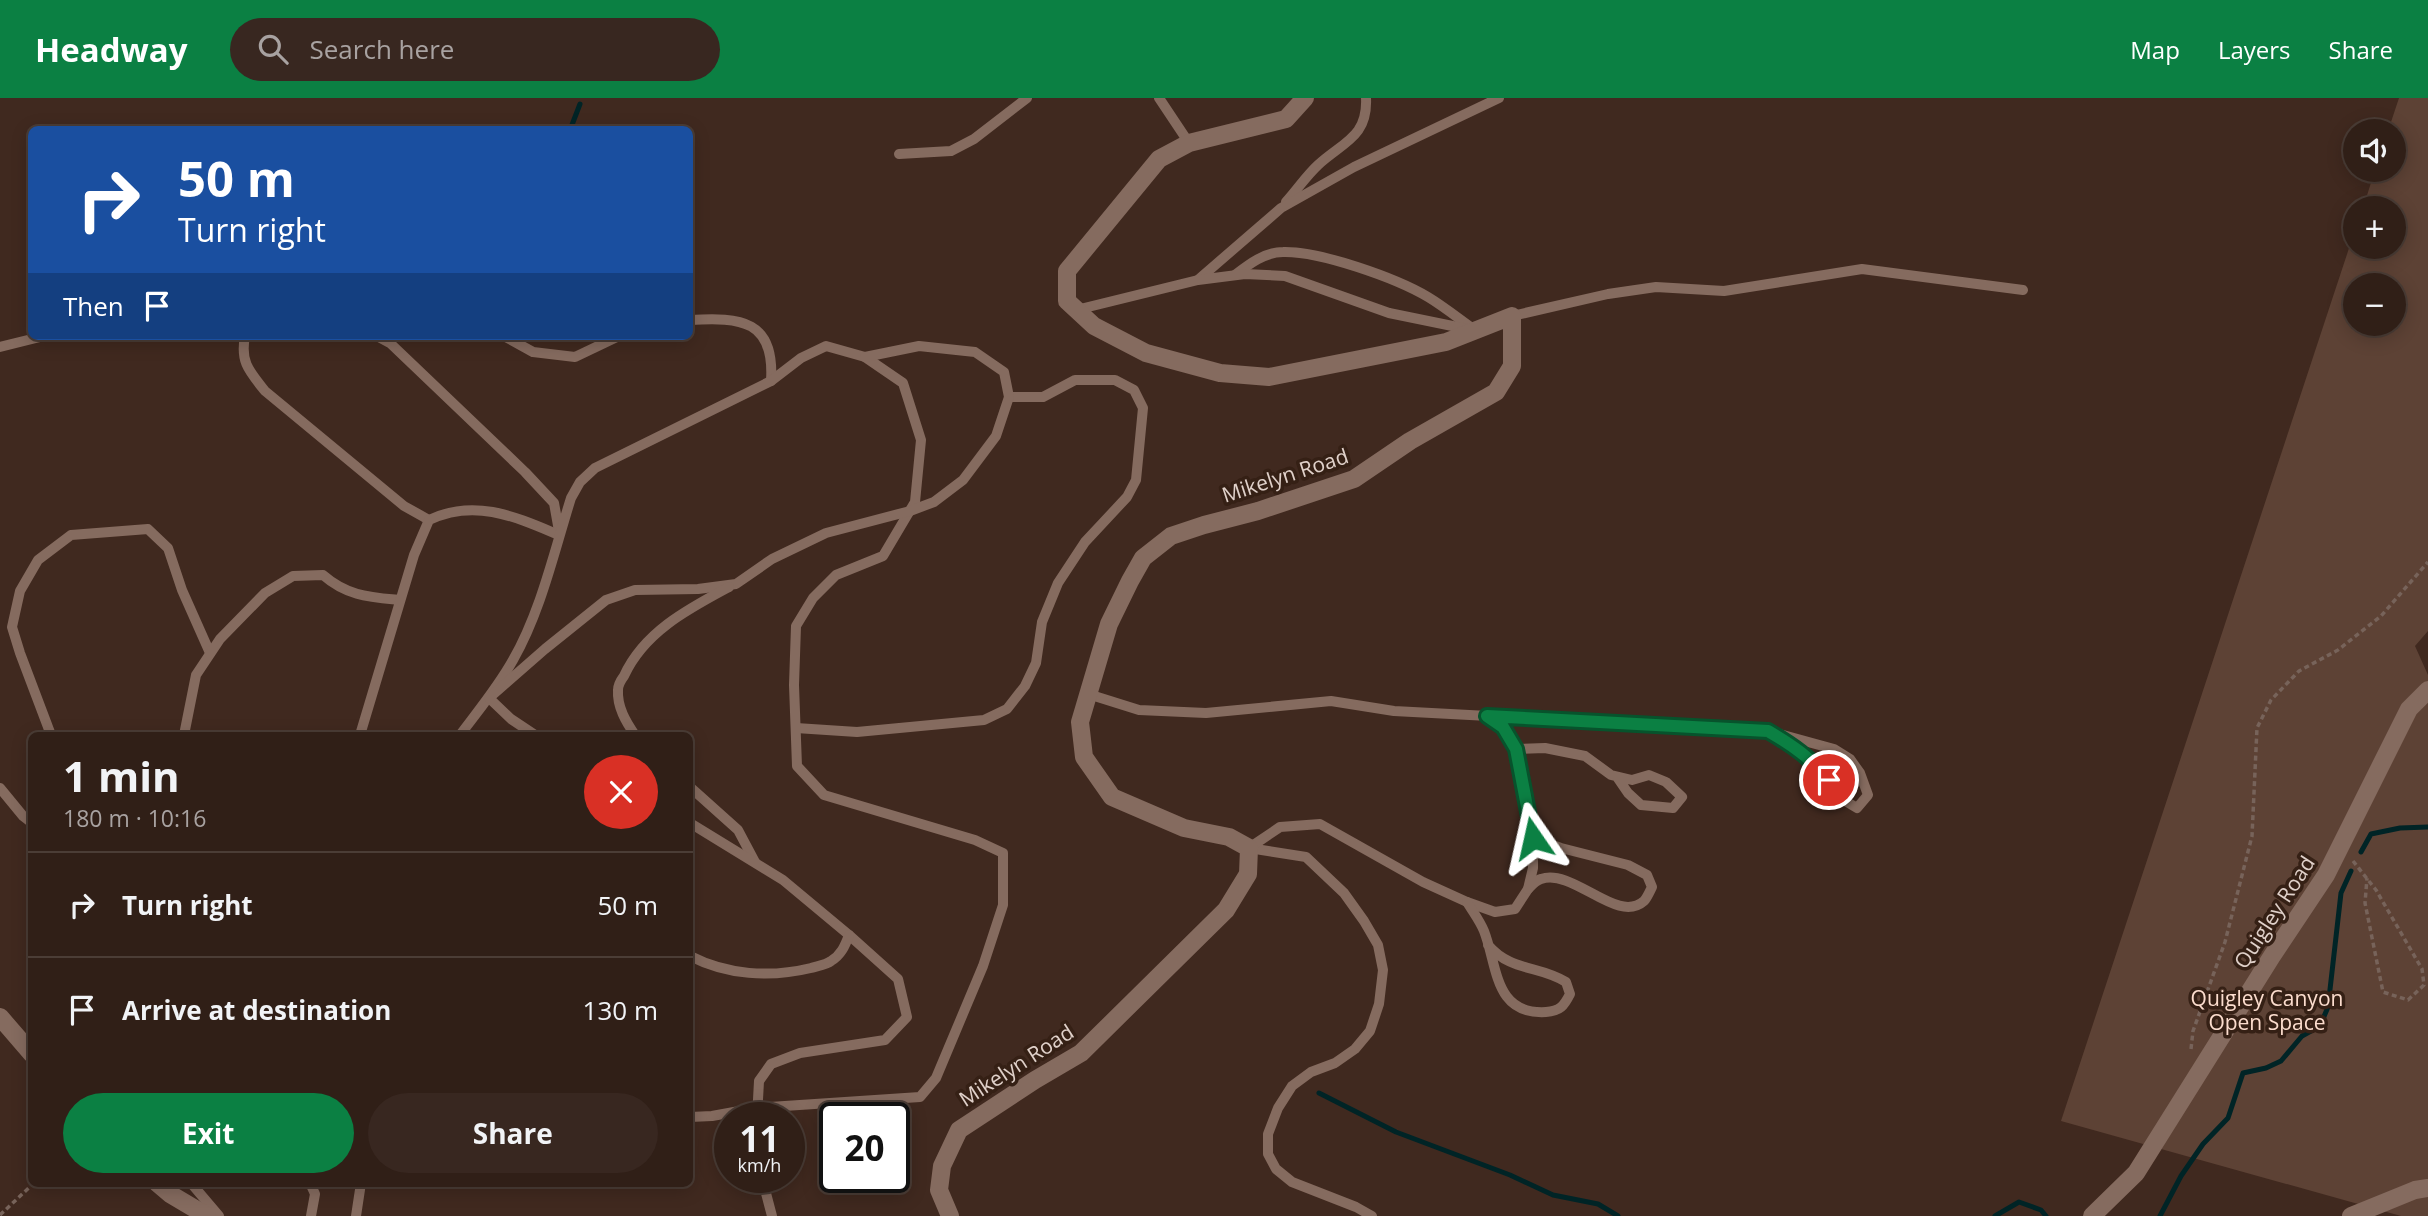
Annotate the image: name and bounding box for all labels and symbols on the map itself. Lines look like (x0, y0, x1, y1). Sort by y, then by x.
street label: Mikelyn Road (1218, 441, 1352, 509)
pin (1799, 750, 1859, 810)
position arrow (1496, 801, 1570, 875)
street label: Quigley Road (2227, 850, 2321, 974)
park label: Quigley Canyon Open Space (2191, 984, 2343, 1036)
street label: Mikelyn Road (953, 1018, 1079, 1112)
speed limit sign: 20 (819, 1102, 910, 1193)

